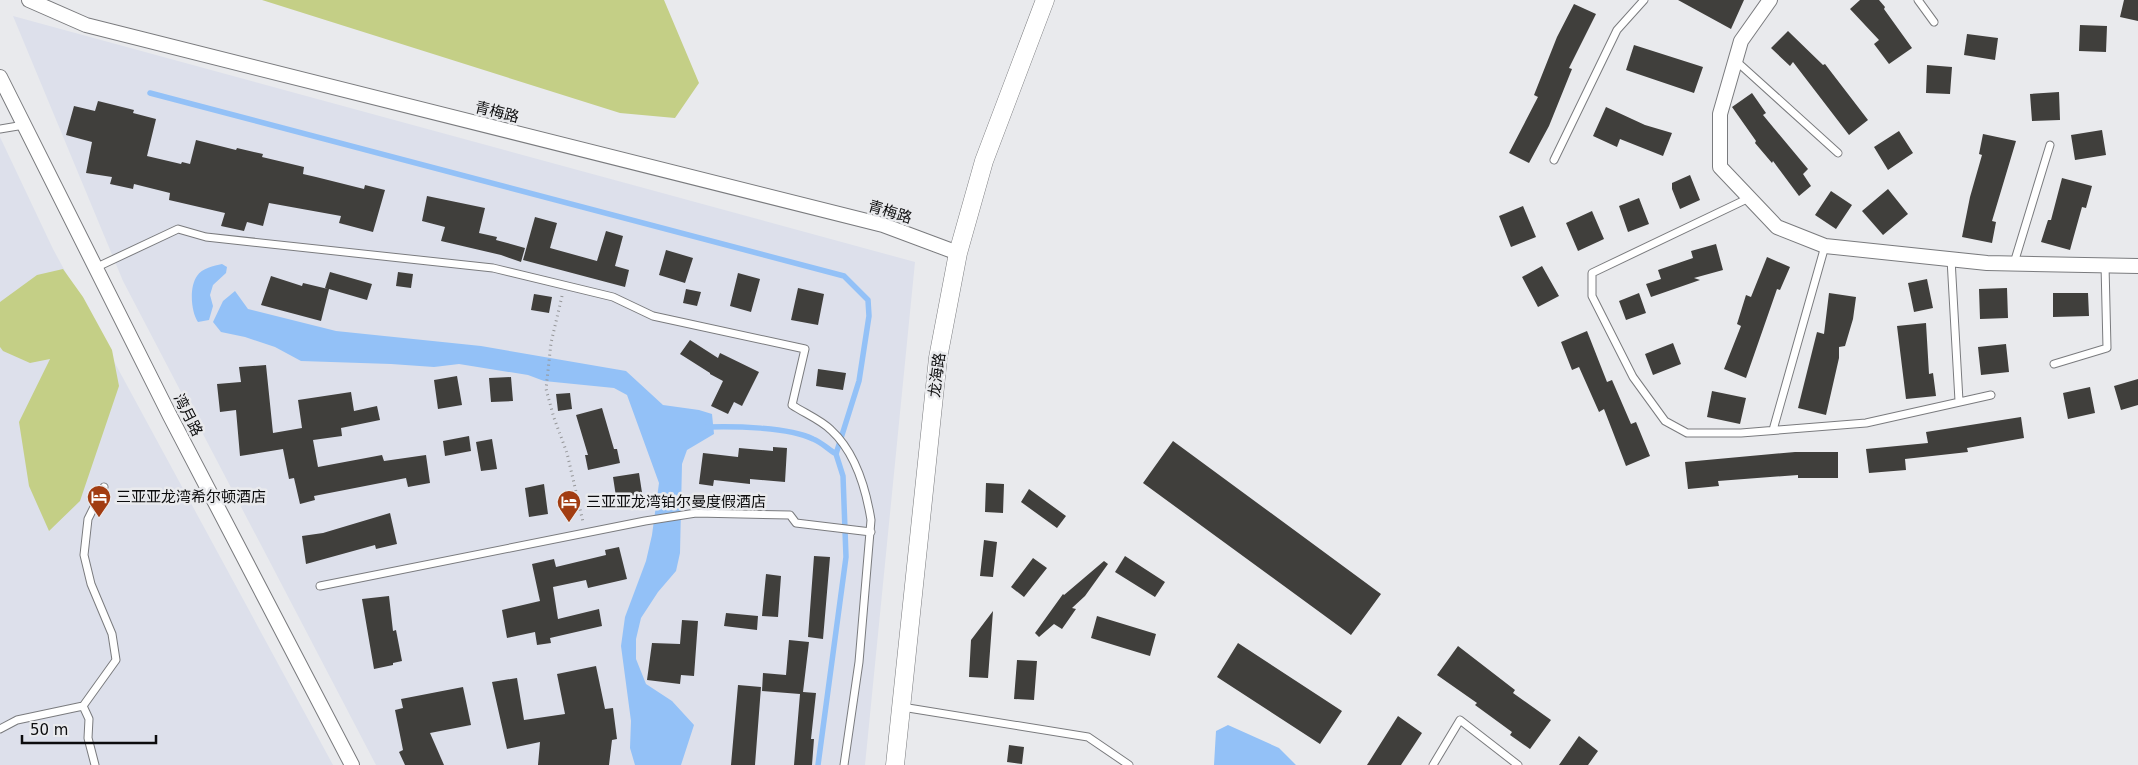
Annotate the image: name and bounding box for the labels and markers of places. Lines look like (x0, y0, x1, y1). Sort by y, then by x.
hotel icon: 三亚亚龙湾希尔顿酒店 (86, 484, 112, 518)
place label: 三亚亚龙湾希尔顿酒店 (116, 488, 266, 506)
hotel icon: 三亚亚龙湾铂尔曼度假酒店 (556, 489, 582, 523)
place label: 三亚亚龙湾铂尔曼度假酒店 (586, 493, 766, 511)

